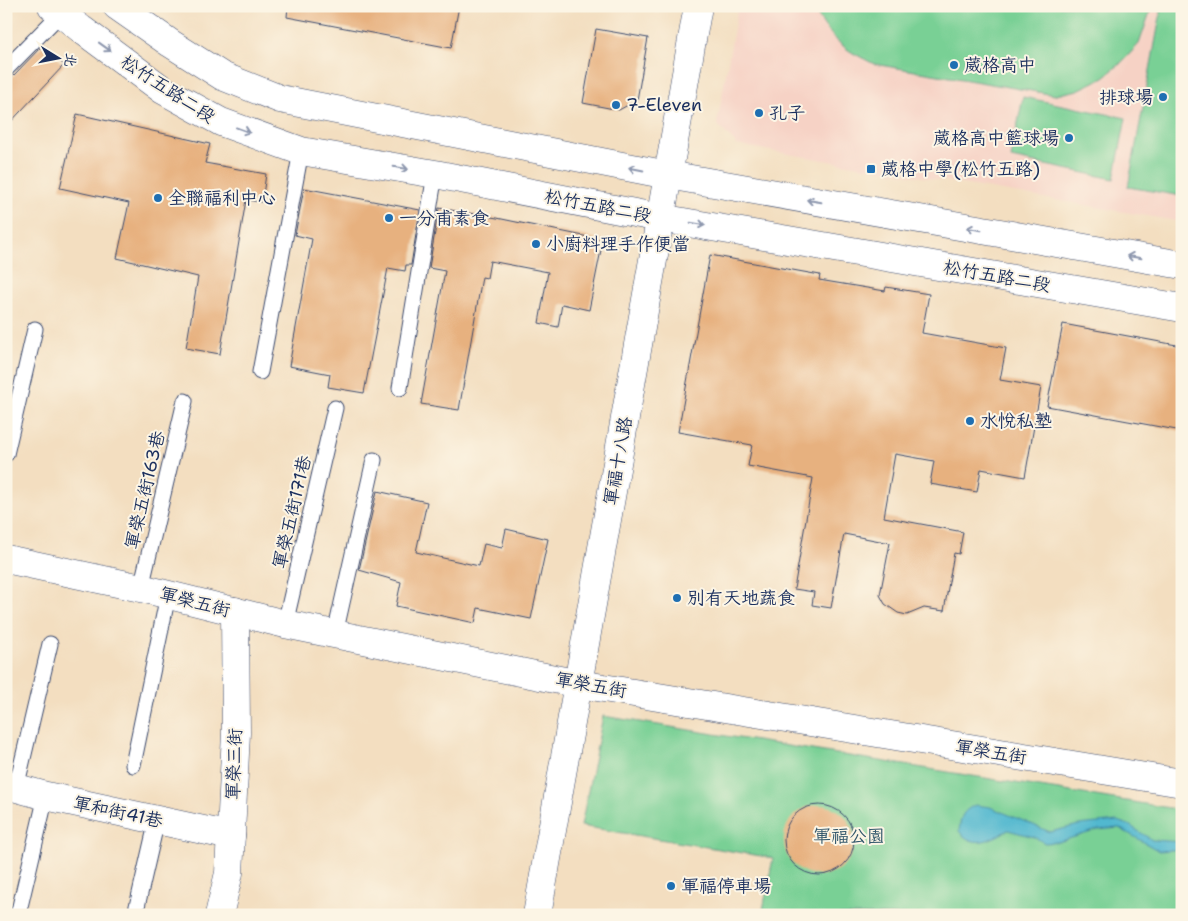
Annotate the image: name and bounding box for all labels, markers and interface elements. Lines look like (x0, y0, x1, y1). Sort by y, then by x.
north arrow (32, 32, 82, 82)
one-way arrow (98, 42, 112, 52)
street label: 松竹五路二段 (116, 50, 220, 128)
text: 北 (61, 52, 81, 69)
place label: 葳格高中 (964, 53, 1036, 77)
marker: 葳格高中 (948, 59, 960, 71)
place label: 排球場 (1099, 85, 1153, 109)
marker: 排球場 (1157, 91, 1169, 103)
place label: 7-Eleven (626, 93, 702, 117)
marker: 7-Eleven (610, 99, 622, 111)
place label: 孔子 (769, 101, 805, 125)
marker: 孔子 (753, 107, 765, 119)
one-way arrow (235, 126, 251, 135)
place label: 葳格高中籃球場 (933, 126, 1059, 150)
marker: 葳格高中籃球場 (1063, 132, 1075, 144)
place label: 葳格中學(松竹五路) (881, 157, 1040, 181)
marker: 葳格中學(松竹五路) (865, 163, 877, 175)
one-way arrow (392, 164, 408, 174)
one-way arrow (629, 164, 645, 173)
street label: 松竹五路二段 (543, 184, 653, 228)
place label: 全聯福利中心 (168, 186, 276, 210)
marker: 全聯福利中心 (152, 192, 164, 204)
one-way arrow (806, 195, 822, 205)
place label: 一分甫素食 (399, 206, 489, 230)
marker: 一分甫素食 (383, 212, 395, 224)
one-way arrow (690, 220, 706, 230)
one-way arrow (966, 223, 982, 233)
place label: 小廚料理手作便當 (546, 232, 690, 256)
marker: 小廚料理手作便當 (530, 238, 542, 250)
one-way arrow (1126, 251, 1142, 261)
street label: 松竹五路二段 (942, 255, 1052, 297)
place label: 水悅私塾 (980, 409, 1052, 433)
street label: 軍福十八路 (598, 415, 638, 507)
marker: 水悅私塾 (964, 415, 976, 427)
street label: 軍榮五街163巷 (120, 428, 170, 552)
street label: 軍榮五街171巷 (267, 453, 317, 571)
street label: 軍榮五街 (157, 582, 233, 622)
place label: 別有天地蔬食 (687, 586, 795, 610)
marker: 別有天地蔬食 (671, 592, 683, 604)
street label: 軍榮五街 (553, 667, 629, 703)
street label: 軍榮三街 (221, 728, 247, 800)
street label: 軍榮五街 (954, 735, 1028, 769)
street label: 軍和街41巷 (71, 791, 165, 833)
park label: 軍福公園 (813, 824, 885, 848)
place label: 軍福停車場 (681, 874, 771, 898)
marker: 軍福停車場 (665, 880, 677, 892)

